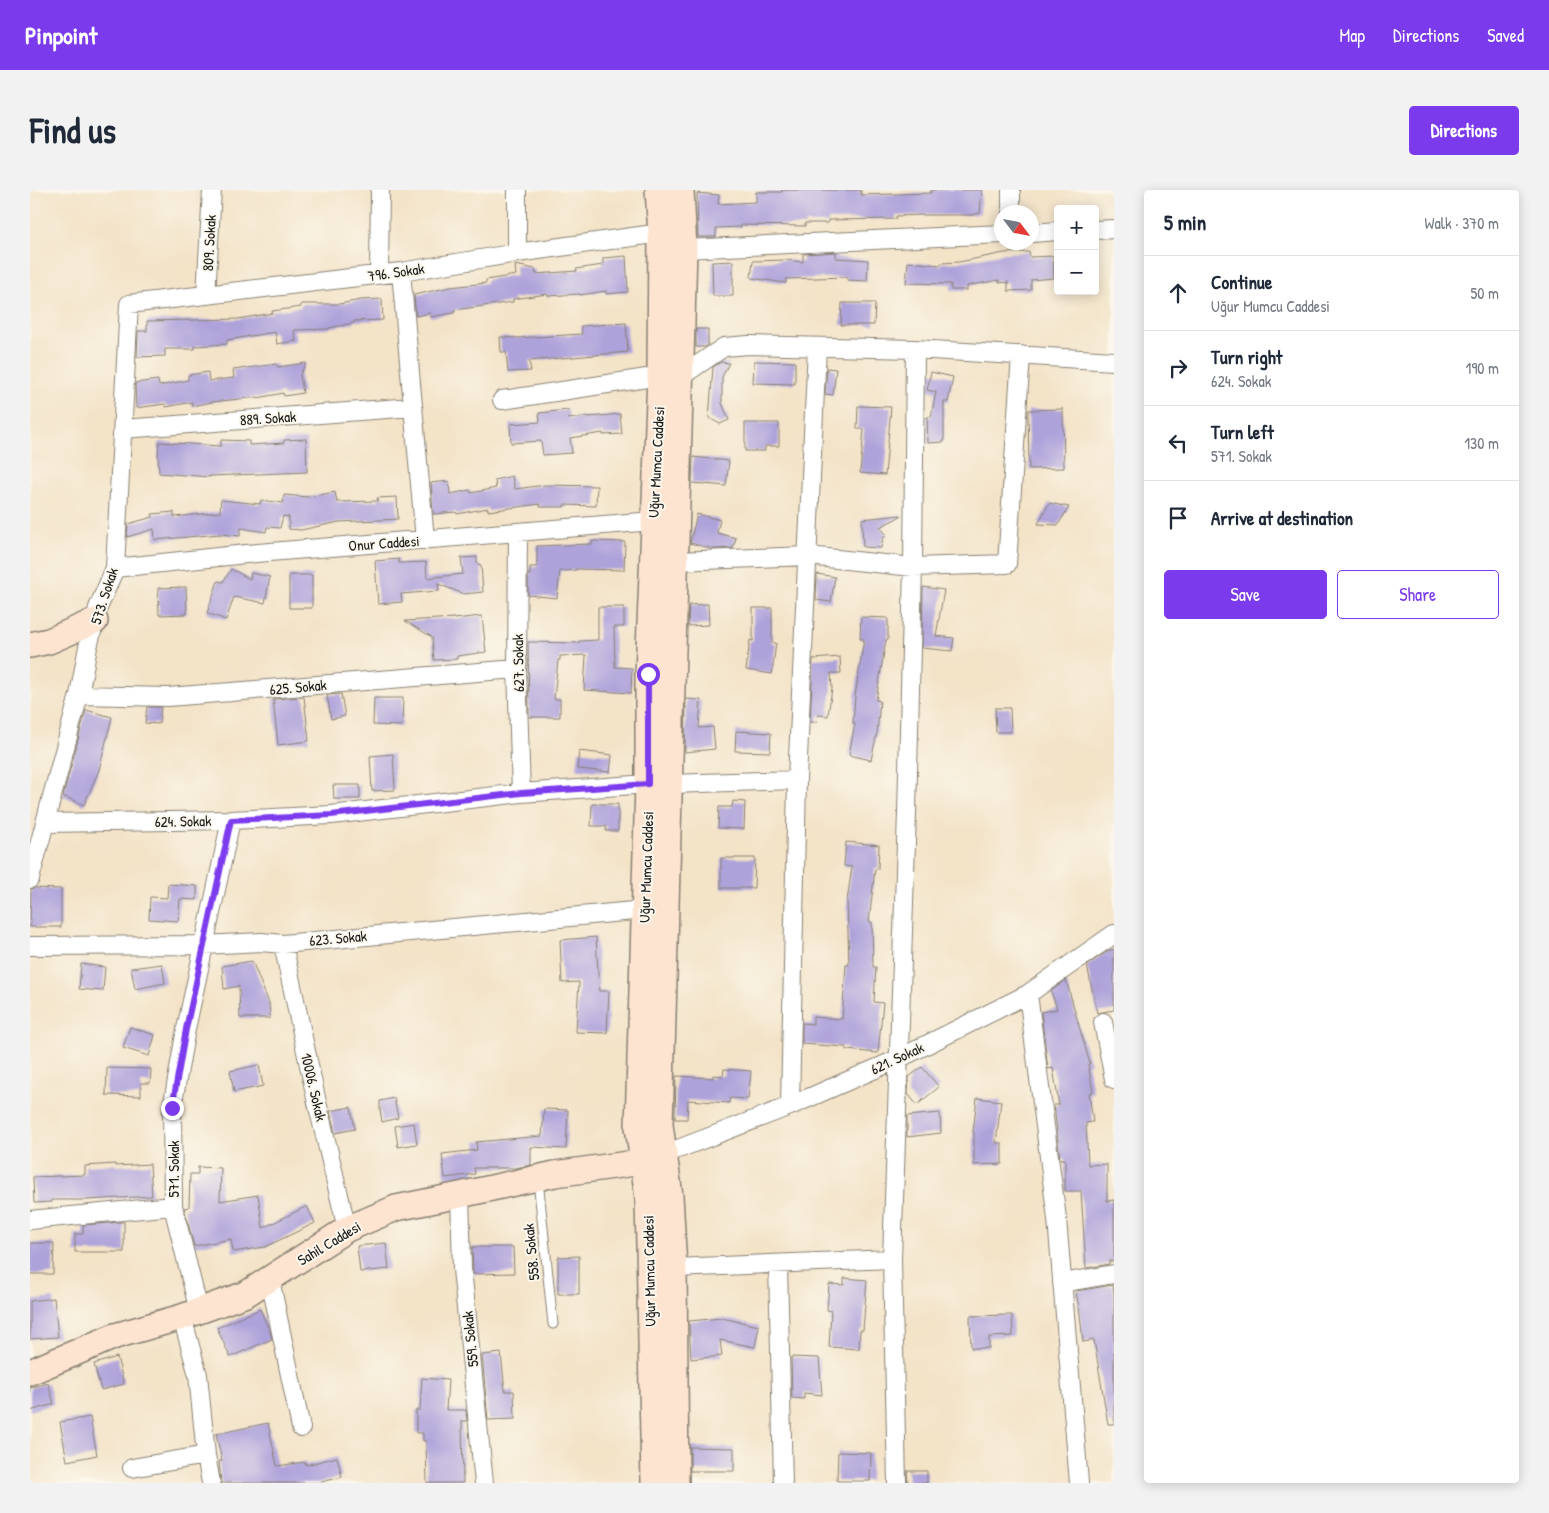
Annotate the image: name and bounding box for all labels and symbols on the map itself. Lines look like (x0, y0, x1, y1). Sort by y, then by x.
north arrow (994, 205, 1039, 250)
street label: 809. Sokak (197, 214, 221, 272)
street label: 796. Sokak (366, 258, 426, 286)
street label: 889. Sokak (239, 406, 297, 430)
street label: Uğur Mumcu Caddesi (643, 406, 669, 518)
street label: Onur Caddesi (348, 530, 420, 556)
street label: 573. Sokak (85, 565, 123, 627)
street label: 627. Sokak (507, 634, 529, 692)
route start (637, 663, 660, 686)
street label: 625. Sokak (269, 674, 327, 700)
street label: 624. Sokak (155, 810, 211, 832)
street label: Uğur Mumcu Caddesi (634, 811, 658, 923)
street label: 623. Sokak (308, 925, 368, 951)
street label: 621. Sokak (867, 1037, 927, 1079)
street label: 10006. Sokak (296, 1051, 332, 1123)
route end (161, 1097, 184, 1120)
street label: 571. Sokak (163, 1140, 184, 1198)
street label: Uğur Mumcu Caddesi (638, 1215, 660, 1327)
street label: Sahil Caddesi (293, 1216, 365, 1270)
street label: 558. Sokak (518, 1223, 544, 1281)
street label: 559. Sokak (457, 1310, 483, 1368)

